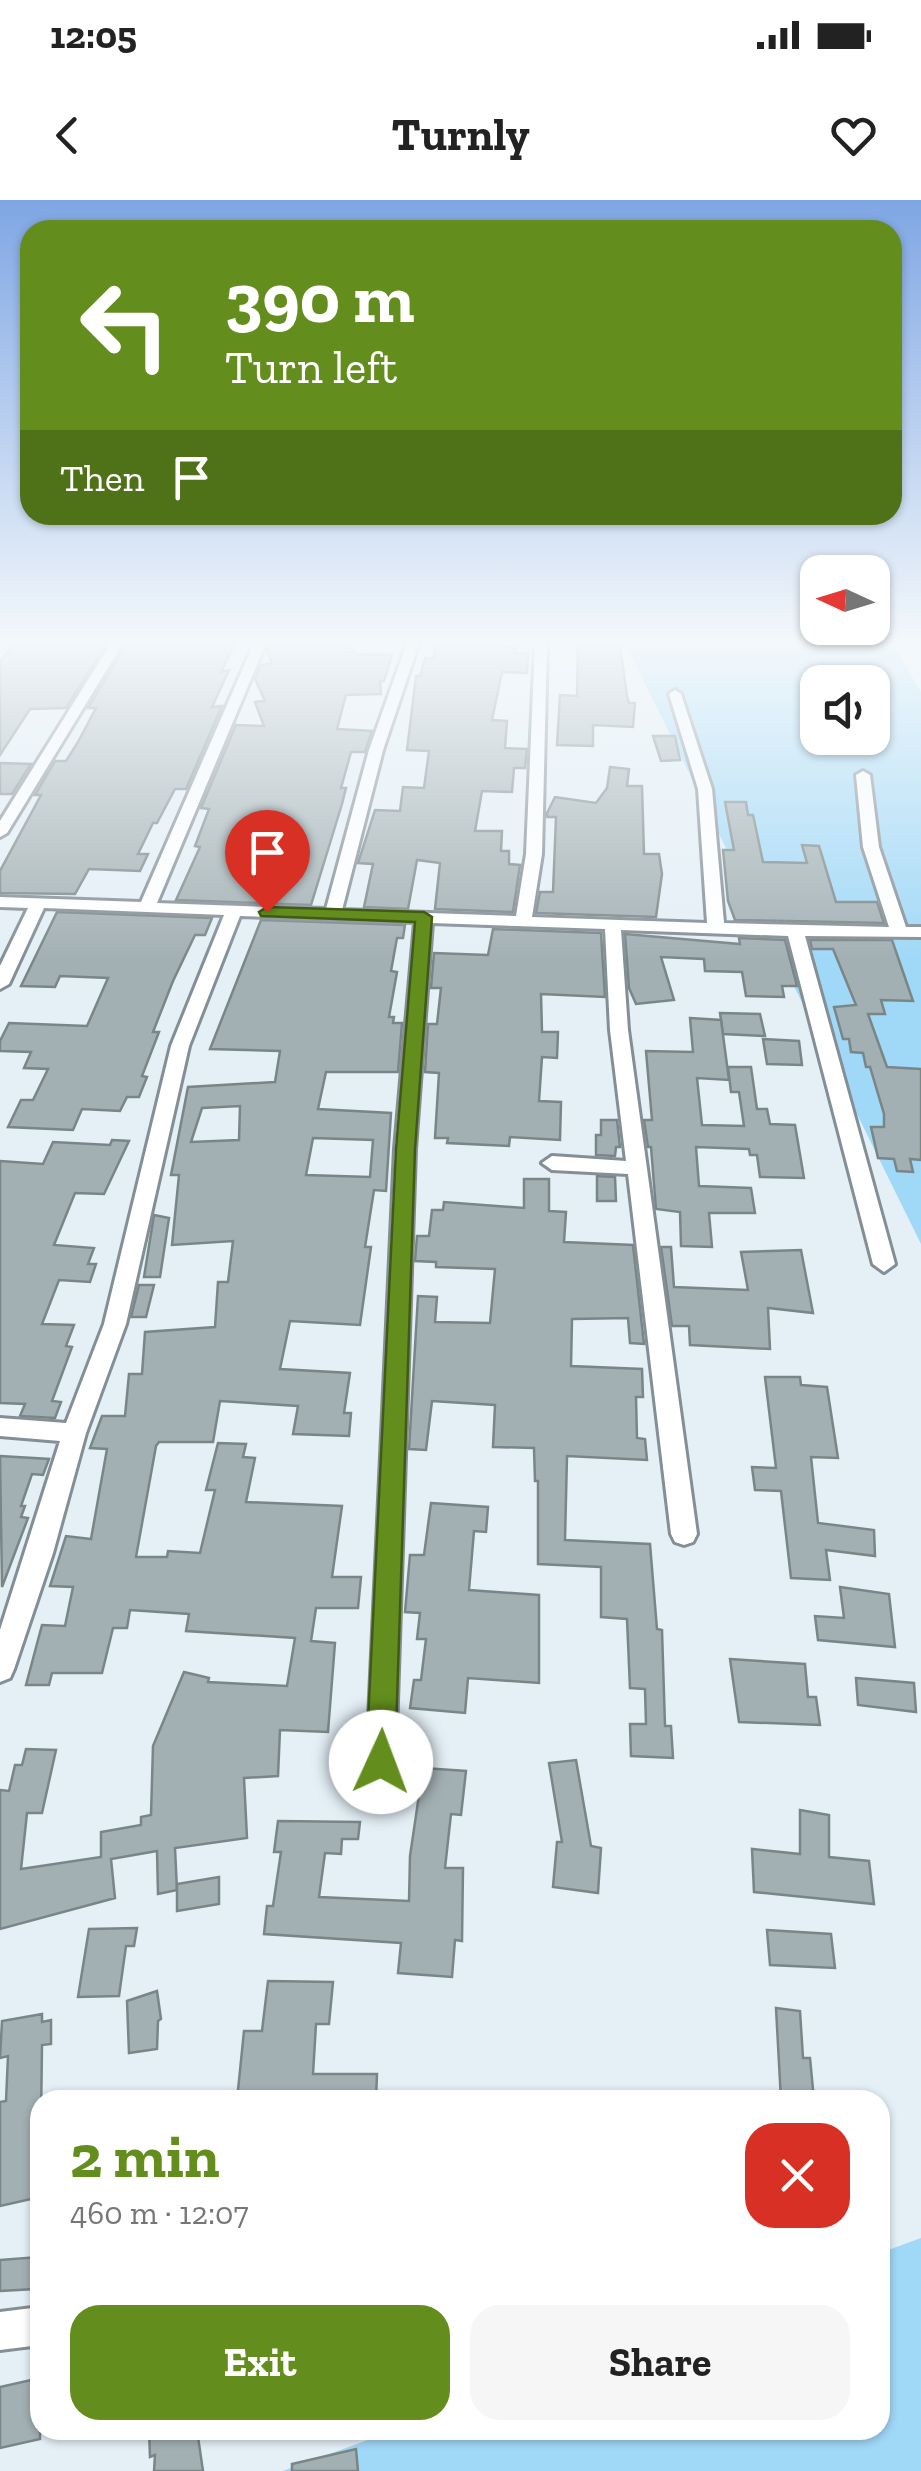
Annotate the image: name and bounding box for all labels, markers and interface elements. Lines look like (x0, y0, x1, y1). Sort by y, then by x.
text: 12:05 (50, 12, 137, 58)
icon: back (40, 108, 95, 163)
text: Turnly (391, 108, 530, 162)
icon: heart (826, 108, 881, 163)
text: 390 m (225, 256, 415, 340)
icon: left (60, 260, 190, 390)
text: Turn left (225, 341, 397, 395)
icon: arrive (164, 450, 219, 505)
text: Then (60, 455, 144, 501)
north arrow (800, 555, 890, 645)
map controls (800, 555, 890, 755)
button: sound (800, 665, 890, 755)
pin (225, 810, 310, 913)
icon: arrive (240, 825, 295, 880)
position arrow (329, 1710, 433, 1814)
text: 2 min (70, 2120, 220, 2192)
button: close (745, 2123, 850, 2228)
text: 460 m · 12:07 (70, 2194, 249, 2232)
button: Exit (70, 2305, 450, 2420)
button: Share (470, 2305, 850, 2420)

